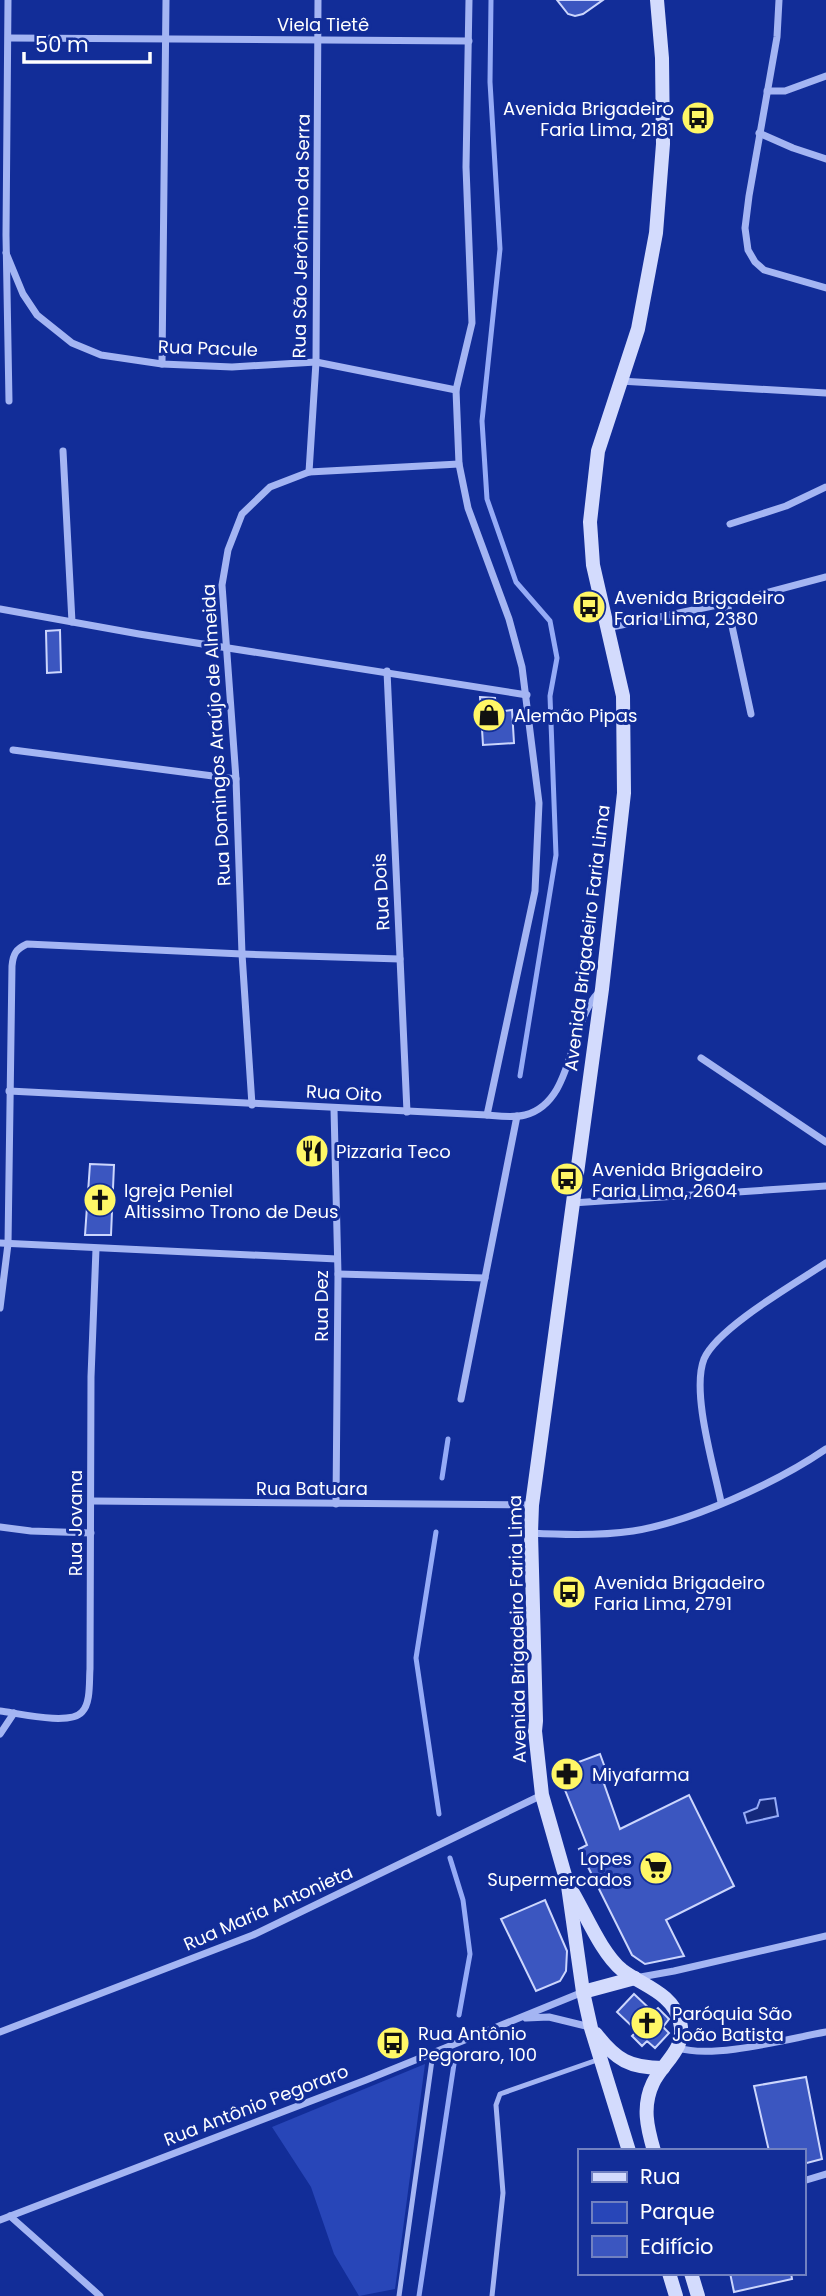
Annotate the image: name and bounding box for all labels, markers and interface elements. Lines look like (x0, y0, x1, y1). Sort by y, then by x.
street label: Viela Tietê (277, 12, 369, 37)
scale bar (24, 21, 150, 65)
text: 50 m (35, 30, 89, 59)
place label: Avenida Brigadeiro Faria Lima, 2181 (503, 96, 674, 142)
bus stop icon: Avenida Brigadeiro Faria Lima, 2181 (679, 99, 717, 137)
street label: Rua São Jerônimo da Serra (286, 113, 316, 359)
street label: Rua Pacule (158, 334, 258, 362)
street label: Rua Domingos Araújo de Almeida (196, 583, 236, 887)
place label: Avenida Brigadeiro Faria Lima, 2380 (614, 585, 785, 631)
bus stop icon: Avenida Brigadeiro Faria Lima, 2380 (570, 588, 608, 626)
shop icon: Alemão Pipas (470, 696, 508, 734)
place label: Alemão Pipas (514, 703, 637, 728)
street label: Avenida Brigadeiro Faria Lima (558, 803, 616, 1073)
street label: Rua Dois (366, 853, 396, 931)
street label: Rua Oito (305, 1079, 383, 1107)
restaurant icon: Pizzaria Teco (293, 1132, 331, 1170)
place label: Pizzaria Teco (336, 1139, 451, 1164)
place label: Avenida Brigadeiro Faria Lima, 2604 (592, 1157, 763, 1203)
bus stop icon: Avenida Brigadeiro Faria Lima, 2604 (548, 1160, 586, 1198)
place label: Igreja Peniel Altissimo Trono de Deus (124, 1178, 338, 1224)
church icon: Igreja Peniel Altissimo Trono de Deus (81, 1181, 119, 1219)
street label: Rua Dez (309, 1270, 334, 1342)
street label: Rua Jovana (63, 1470, 88, 1576)
street label: Rua Batuara (256, 1476, 368, 1501)
street label: Avenida Brigadeiro Faria Lima (502, 1495, 532, 1763)
place label: Avenida Brigadeiro Faria Lima, 2791 (594, 1570, 765, 1616)
bus stop icon: Avenida Brigadeiro Faria Lima, 2791 (550, 1573, 588, 1611)
pharmacy icon: Miyafarma (548, 1755, 586, 1793)
place label: Miyafarma (592, 1762, 690, 1787)
place label: Lopes Supermercados (487, 1846, 632, 1892)
supermarket icon: Lopes Supermercados (637, 1849, 675, 1887)
street label: Rua Maria Antonieta (179, 1859, 357, 1957)
place label: Paróquia São João Batista (672, 2001, 792, 2047)
church icon: Paróquia São João Batista (628, 2004, 666, 2042)
place label: Rua Antônio Pegoraro, 100 (418, 2021, 537, 2067)
bus stop icon: Rua Antônio Pegoraro, 100 (374, 2024, 412, 2062)
street label: Rua Antônio Pegoraro (160, 2058, 352, 2152)
legend (578, 2149, 805, 2275)
text: Rua (640, 2162, 680, 2191)
text: Parque (640, 2197, 715, 2226)
text: Edifício (640, 2232, 714, 2261)

